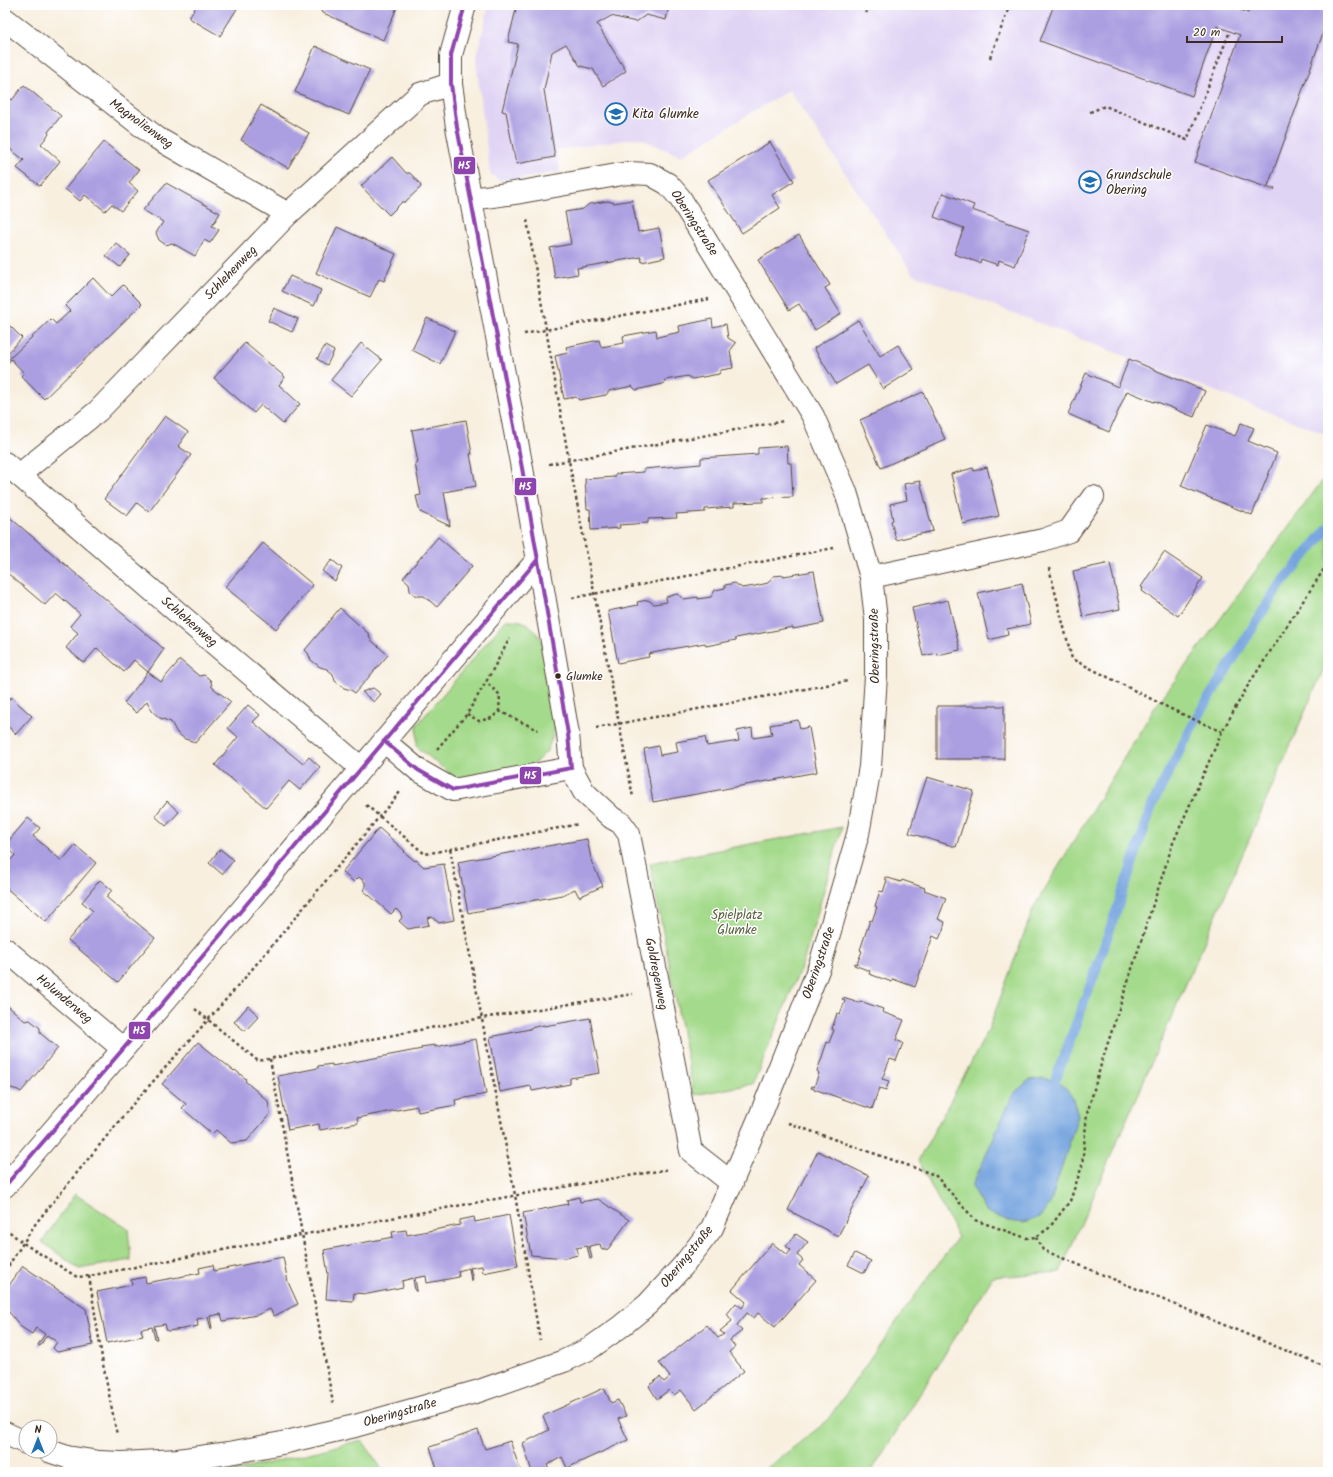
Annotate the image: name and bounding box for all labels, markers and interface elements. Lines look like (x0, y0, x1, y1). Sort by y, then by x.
scale bar (1187, 18, 1282, 44)
text: 20 m (1193, 23, 1221, 42)
street label: Magnolienweg (104, 93, 178, 155)
school or university icon: Kita Glumke (603, 101, 629, 127)
place label: Kita Glumke (632, 104, 699, 125)
line badge: H5 (453, 156, 476, 175)
text: H5 (458, 157, 472, 175)
place label: Grundschule Obering (1106, 165, 1172, 201)
school or university icon: Grundschule Obering (1077, 169, 1103, 195)
street label: Oberingstraße (665, 186, 723, 261)
street label: Schlehenweg (199, 241, 263, 305)
line badge: H5 (514, 477, 537, 496)
text: H5 (519, 478, 533, 496)
street label: Schlehenweg (156, 591, 222, 653)
street label: Oberingstraße (864, 608, 886, 684)
place label: Glumke (566, 667, 603, 686)
marker: Glumke (553, 671, 563, 681)
line badge: H5 (519, 766, 542, 785)
text: H5 (524, 767, 538, 785)
park label: Spielplatz Glumke (711, 905, 763, 941)
street label: Oberingstraße (797, 924, 841, 1002)
street label: Goldregenweg (639, 936, 673, 1012)
street label: Holunderweg (31, 969, 97, 1029)
line badge: H5 (128, 1021, 151, 1040)
text: H5 (133, 1022, 147, 1040)
street label: Oberingstraße (655, 1221, 719, 1293)
street label: Oberingstraße (361, 1392, 439, 1434)
north arrow (18, 1419, 58, 1459)
text: N (35, 1421, 42, 1439)

